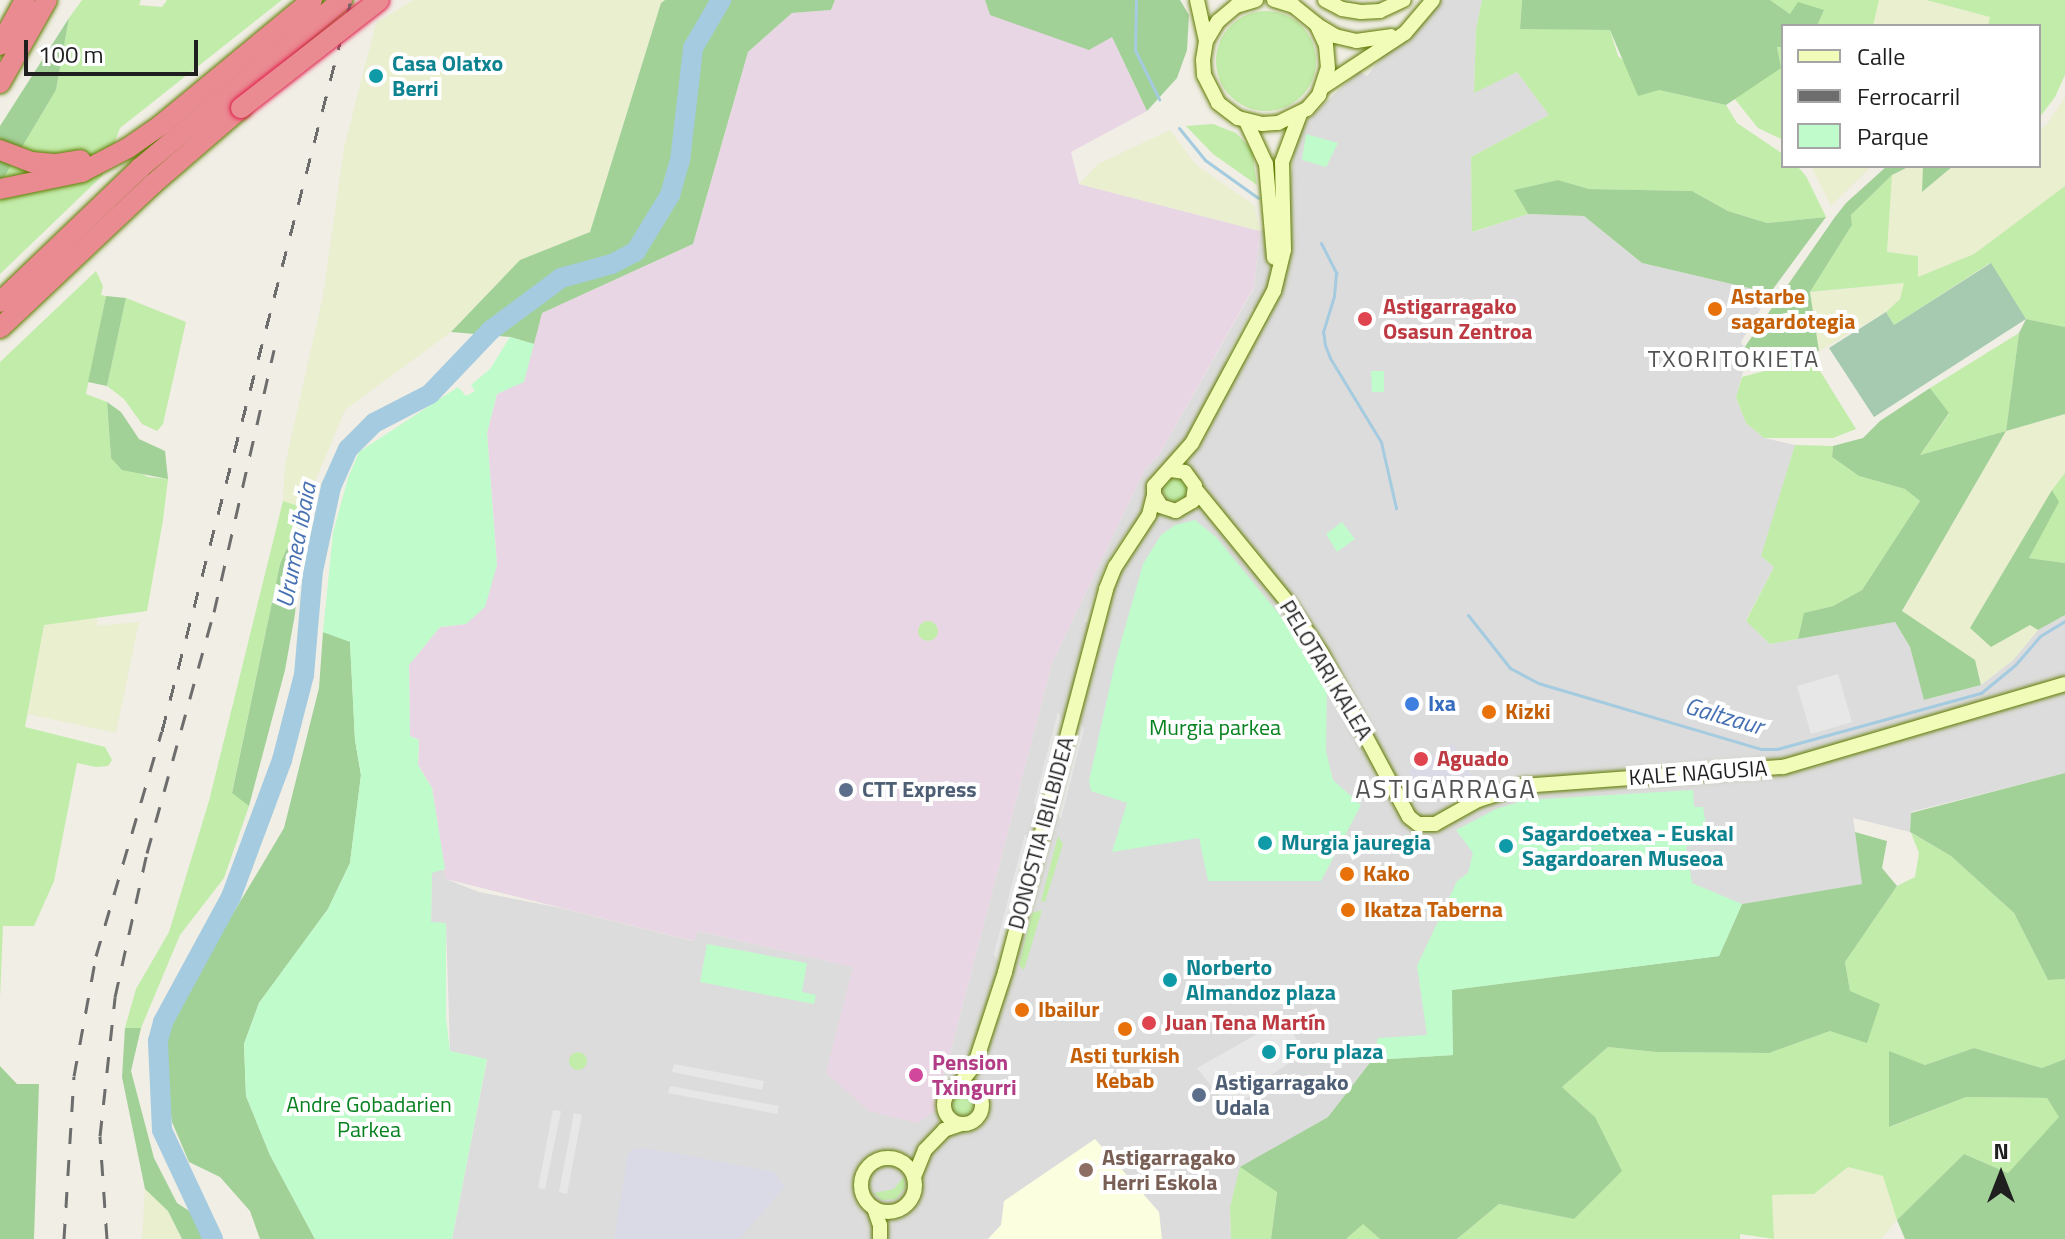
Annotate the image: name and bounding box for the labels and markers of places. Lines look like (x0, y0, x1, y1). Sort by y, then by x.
place label: Casa Olatxo Berri (392, 50, 503, 102)
marker: Casa Olatxo Berri (367, 67, 385, 85)
place label: Astarbe sagardotegia (1731, 283, 1855, 334)
place label: Astigarragako Osasun Zentroa (1383, 293, 1533, 344)
marker: Astarbe sagardotegia (1706, 300, 1724, 318)
marker: Astigarragako Osasun Zentroa (1354, 308, 1376, 330)
place label: Ixa (1428, 691, 1456, 717)
marker: Ixa (1403, 695, 1421, 713)
place label: Kizki (1505, 699, 1551, 725)
marker: Kizki (1480, 703, 1498, 721)
place label: Aguado (1437, 746, 1509, 772)
marker: Aguado (1412, 750, 1430, 768)
place label: CTT Express (862, 777, 977, 803)
marker: CTT Express (837, 781, 855, 799)
place label: Sagardoetxea - Euskal Sagardoaren Museoa (1522, 820, 1734, 872)
place label: Murgia jauregia (1281, 830, 1431, 856)
marker: Murgia jauregia (1256, 834, 1274, 852)
marker: Sagardoetxea - Euskal Sagardoaren Museoa (1497, 837, 1515, 855)
place label: Kako (1363, 861, 1410, 887)
marker: Kako (1338, 865, 1356, 883)
place label: Ikatza Taberna (1364, 897, 1503, 923)
marker: Ikatza Taberna (1339, 901, 1357, 919)
place label: Norberto Almandoz plaza (1186, 954, 1336, 1006)
marker: Norberto Almandoz plaza (1161, 971, 1179, 989)
place label: Ibailur (1038, 997, 1099, 1023)
marker: Ibailur (1013, 1001, 1031, 1019)
place label: Juan Tena Martín (1165, 1010, 1326, 1036)
marker: Juan Tena Martín (1140, 1014, 1158, 1032)
marker: Asti turkish Kebab (1116, 1020, 1134, 1038)
place label: Foru plaza (1285, 1039, 1384, 1065)
place label: Asti turkish Kebab (1070, 1042, 1180, 1094)
marker: Foru plaza (1260, 1043, 1278, 1061)
place label: Pension Txingurri (932, 1049, 1017, 1100)
marker: Pension Txingurri (907, 1066, 925, 1084)
place label: Astigarragako Udala (1215, 1069, 1349, 1120)
marker: Astigarragako Udala (1190, 1086, 1208, 1104)
place label: Astigarragako Herri Eskola (1102, 1144, 1236, 1196)
marker: Astigarragako Herri Eskola (1077, 1161, 1095, 1179)

